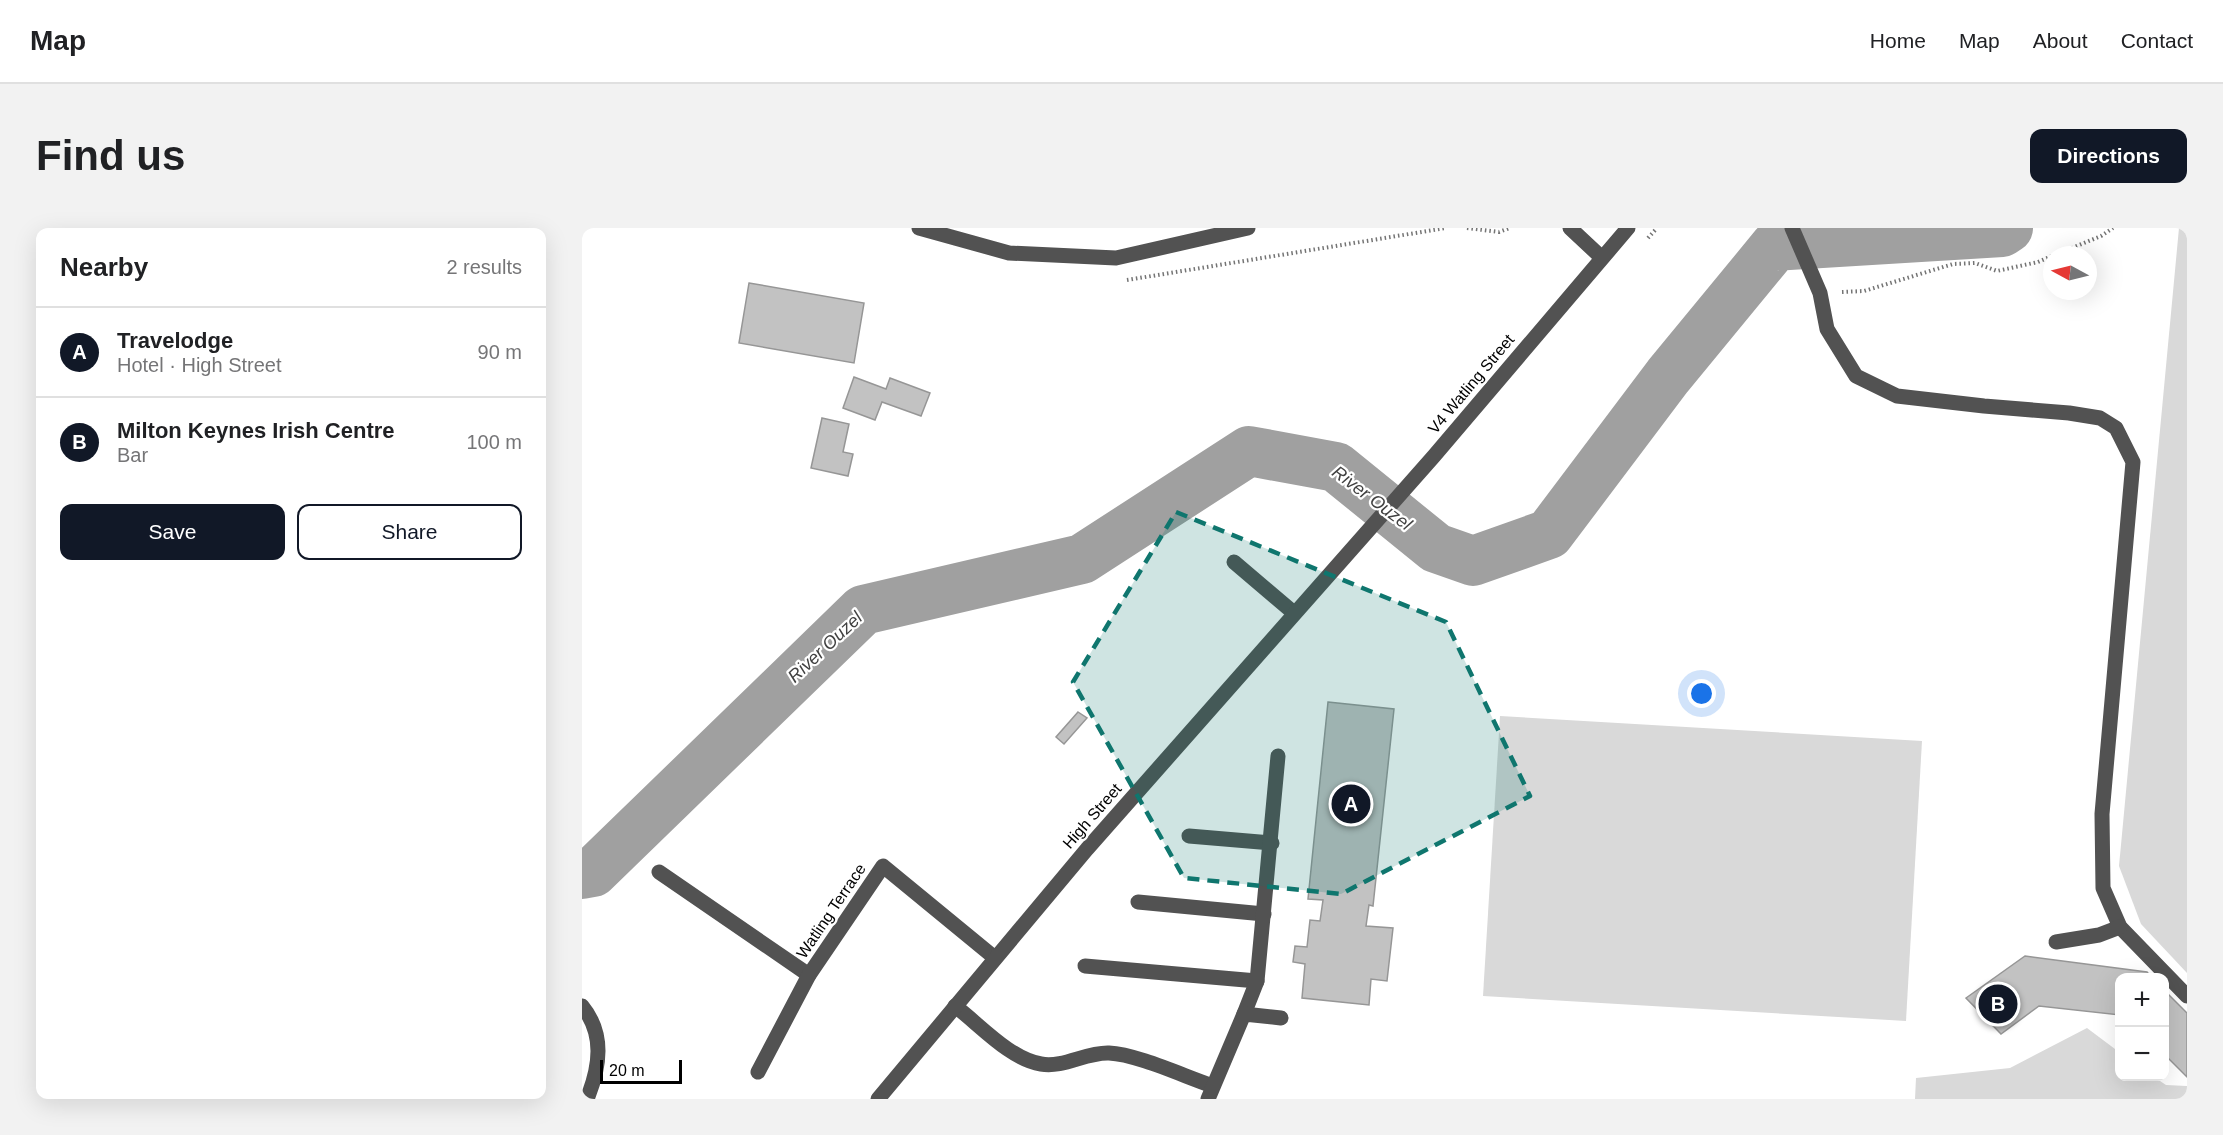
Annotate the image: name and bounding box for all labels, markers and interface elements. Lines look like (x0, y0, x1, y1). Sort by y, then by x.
text: Map (30, 25, 86, 56)
text: Home (1870, 29, 1926, 52)
text: Map (1959, 29, 2000, 52)
text: About (2033, 29, 2088, 52)
text: Contact (2121, 29, 2193, 52)
button: Directions (2030, 129, 2187, 183)
text: Find us (36, 132, 185, 179)
north arrow (2043, 246, 2097, 300)
text: Nearby (60, 252, 148, 282)
text: 2 results (446, 256, 522, 278)
text: Travelodge (117, 328, 233, 353)
street label: V4 Watling Street (1425, 331, 1518, 437)
text: A (72, 341, 87, 363)
text: 90 m (478, 341, 522, 363)
text: Hotel · High Street (117, 354, 282, 376)
text: Milton Keynes Irish Centre (117, 418, 395, 443)
text: B (72, 431, 87, 453)
text: 100 m (466, 431, 522, 453)
text: Bar (117, 444, 148, 466)
water label: River Ouzel (1328, 462, 1416, 535)
button: Save (60, 504, 285, 560)
button: Share (297, 504, 522, 560)
water label: River Ouzel (784, 607, 867, 686)
your location (1687, 679, 1716, 708)
street label: High Street (1059, 780, 1125, 852)
pin: A (1332, 782, 1370, 826)
street label: Watling Terrace (793, 860, 869, 961)
map controls (2115, 973, 2169, 1081)
button: + (2115, 973, 2169, 1027)
pin: B (1978, 982, 2018, 1026)
button: − (2115, 1027, 2169, 1081)
scale bar (600, 1057, 682, 1084)
text: 20 m (609, 1062, 645, 1079)

